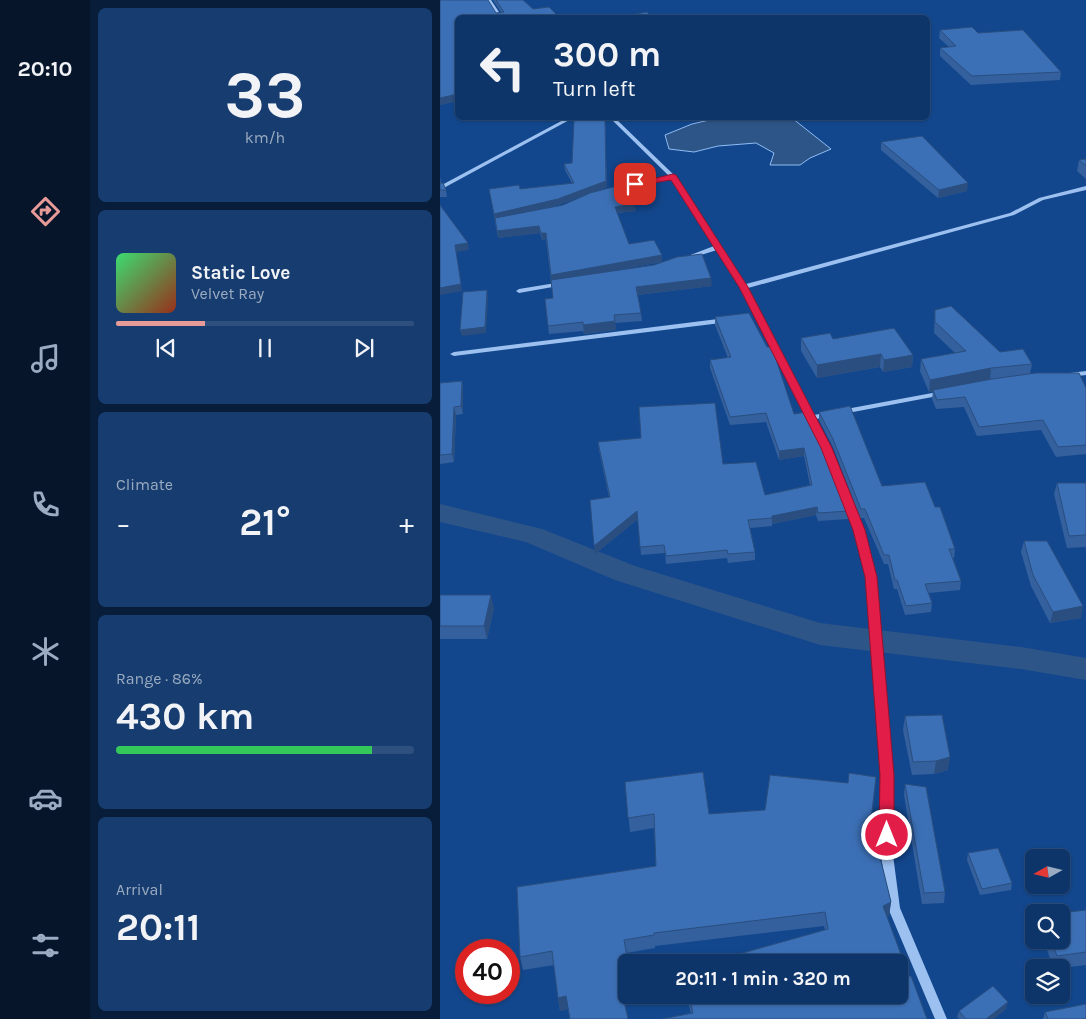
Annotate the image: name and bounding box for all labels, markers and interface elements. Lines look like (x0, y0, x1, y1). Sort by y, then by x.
text: 300 m (553, 34, 661, 75)
icon: left (470, 35, 535, 100)
text: 20:10 (18, 56, 72, 82)
text: 33 (225, 57, 305, 133)
text: Turn left (553, 76, 636, 102)
text: km/h (245, 128, 285, 147)
pin (614, 163, 656, 205)
icon: arrive (621, 170, 649, 198)
icon: directions (28, 194, 63, 229)
text: Static Love (191, 262, 290, 284)
text: Velvet Ray (191, 284, 264, 303)
icon: previous (152, 334, 180, 362)
icon: pause (251, 334, 279, 362)
icon: next (350, 334, 378, 362)
icon: music (28, 341, 63, 376)
text: Climate (116, 475, 173, 494)
icon: phone (28, 487, 63, 522)
text: 21° (239, 500, 291, 545)
text: − (116, 507, 131, 540)
text: + (399, 507, 414, 540)
icon: climate (28, 634, 63, 669)
text: Range · 86% (116, 669, 203, 688)
text: 430 km (116, 694, 254, 739)
icon: car (28, 781, 63, 816)
position arrow (860, 808, 912, 860)
north arrow (1025, 849, 1070, 894)
map controls (1025, 849, 1070, 1004)
text: Arrival (116, 880, 163, 899)
button: search (1025, 904, 1070, 949)
text: 20:11 (116, 905, 200, 950)
icon: filters (28, 928, 63, 963)
speed limit sign: 40 (455, 939, 520, 1004)
button: layers (1025, 959, 1070, 1004)
text: 20:11 · 1 min · 320 m (675, 968, 851, 990)

